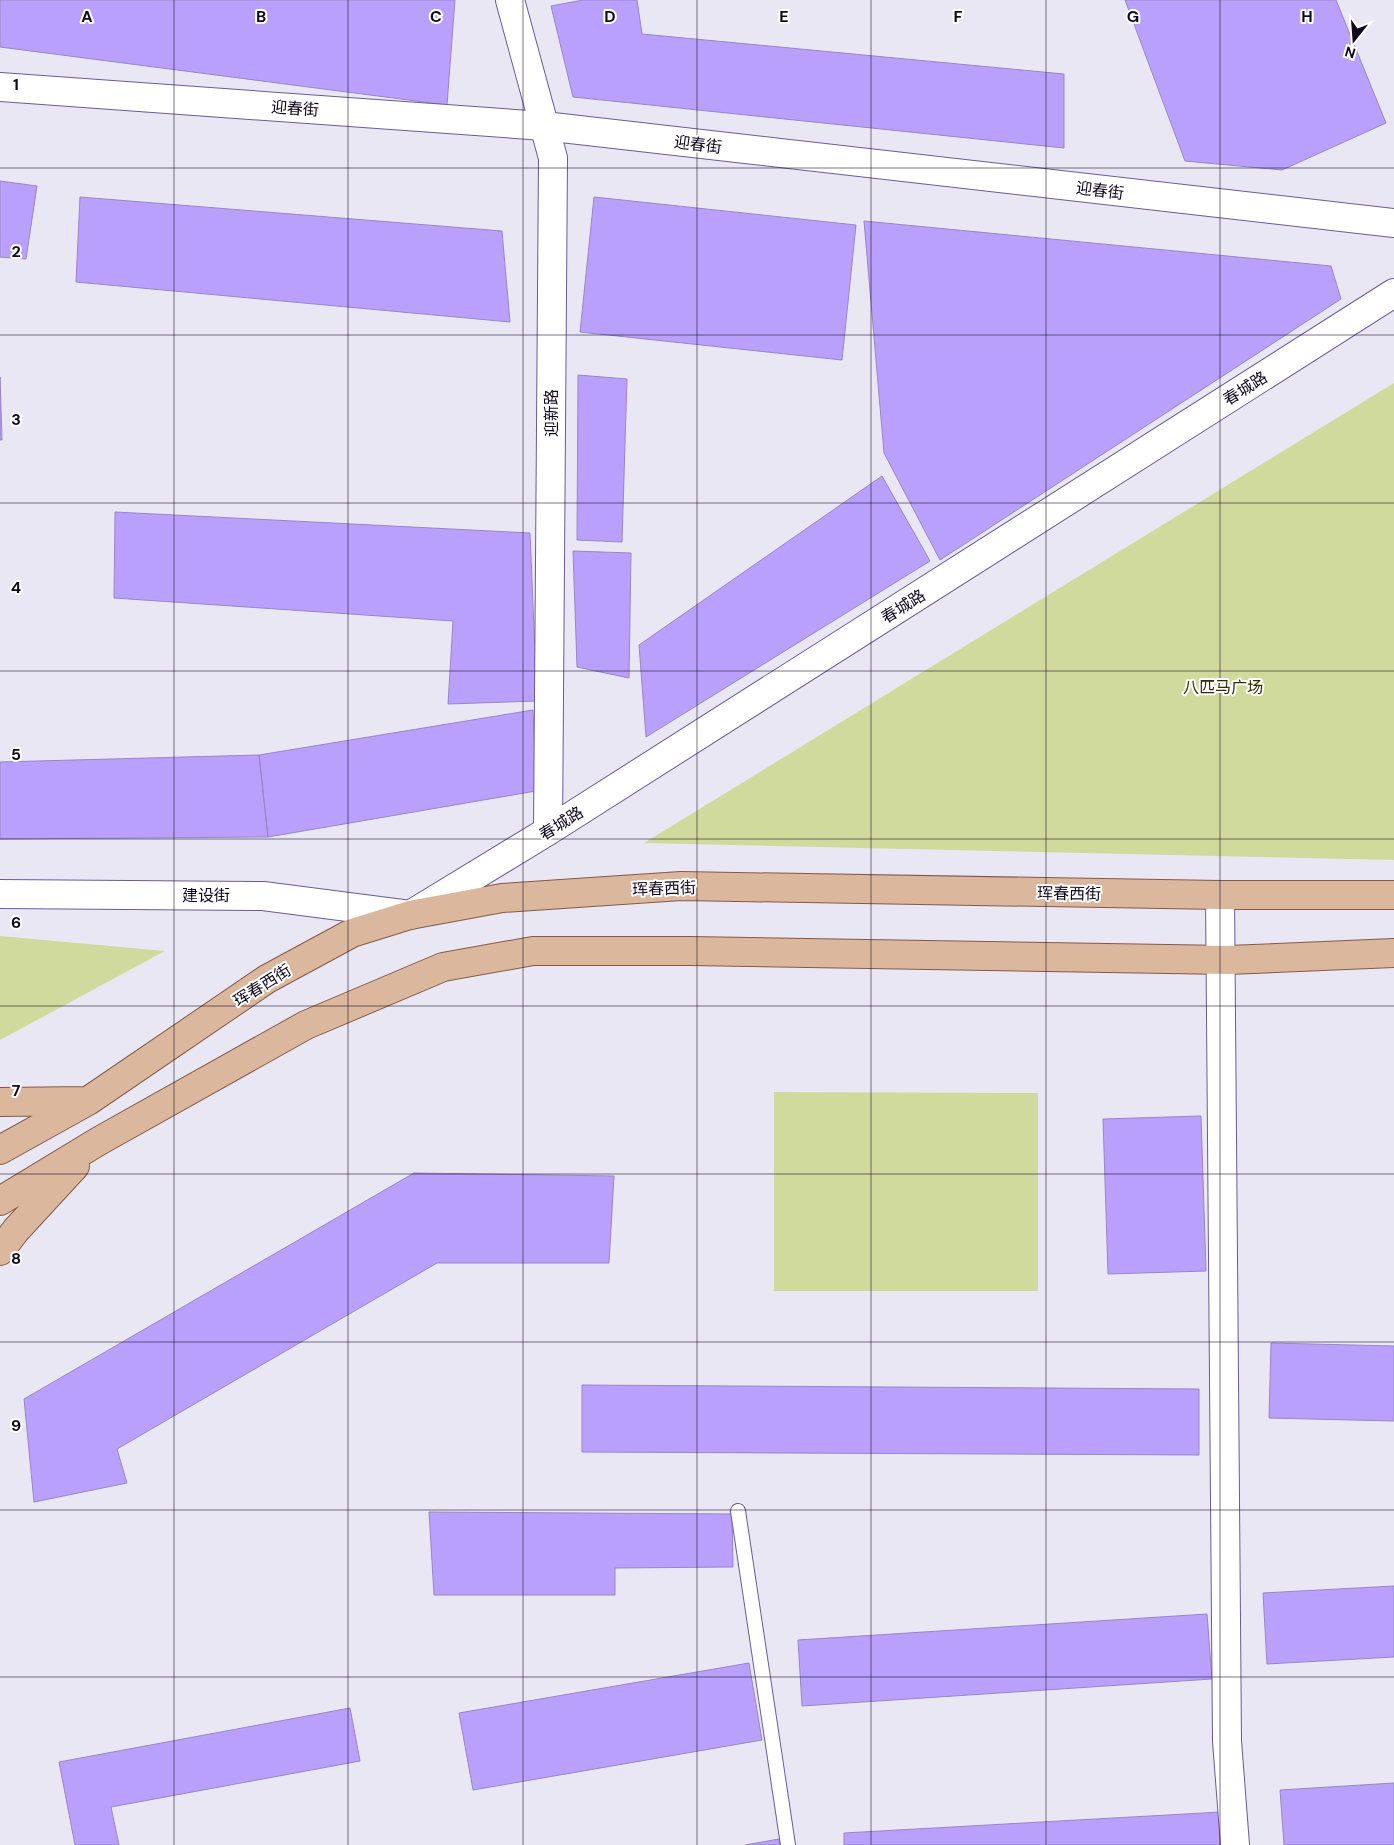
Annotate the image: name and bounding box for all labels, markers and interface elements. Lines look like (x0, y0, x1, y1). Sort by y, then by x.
text: A (81, 6, 93, 27)
text: B (256, 6, 266, 27)
text: C (430, 6, 442, 27)
text: D (604, 6, 616, 27)
text: E (779, 6, 789, 27)
text: F (954, 6, 963, 27)
text: G (1127, 6, 1139, 27)
text: H (1301, 6, 1313, 27)
north arrow (1329, 15, 1379, 65)
text: N (1343, 42, 1358, 63)
text: 1 (13, 74, 19, 95)
street label: 迎春街 (270, 96, 320, 121)
street label: 迎春街 (673, 131, 723, 158)
street label: 迎春街 (1075, 177, 1125, 204)
text: 2 (11, 241, 21, 262)
street label: 春城路 (1219, 367, 1271, 410)
street label: 迎新路 (541, 389, 562, 437)
text: 3 (11, 409, 21, 430)
text: 4 (11, 577, 21, 598)
street label: 春城路 (877, 585, 929, 628)
park label: 八匹马广场 (1183, 677, 1263, 698)
text: 5 (11, 744, 21, 765)
street label: 春城路 (535, 802, 587, 845)
street label: 珲春西街 (632, 877, 696, 900)
street label: 珲春西街 (1037, 882, 1101, 905)
street label: 建设街 (182, 885, 230, 906)
text: 6 (11, 912, 21, 933)
street label: 珲春西街 (230, 960, 295, 1011)
text: 7 (12, 1080, 21, 1101)
text: 8 (11, 1248, 21, 1269)
text: 9 (11, 1415, 21, 1436)

